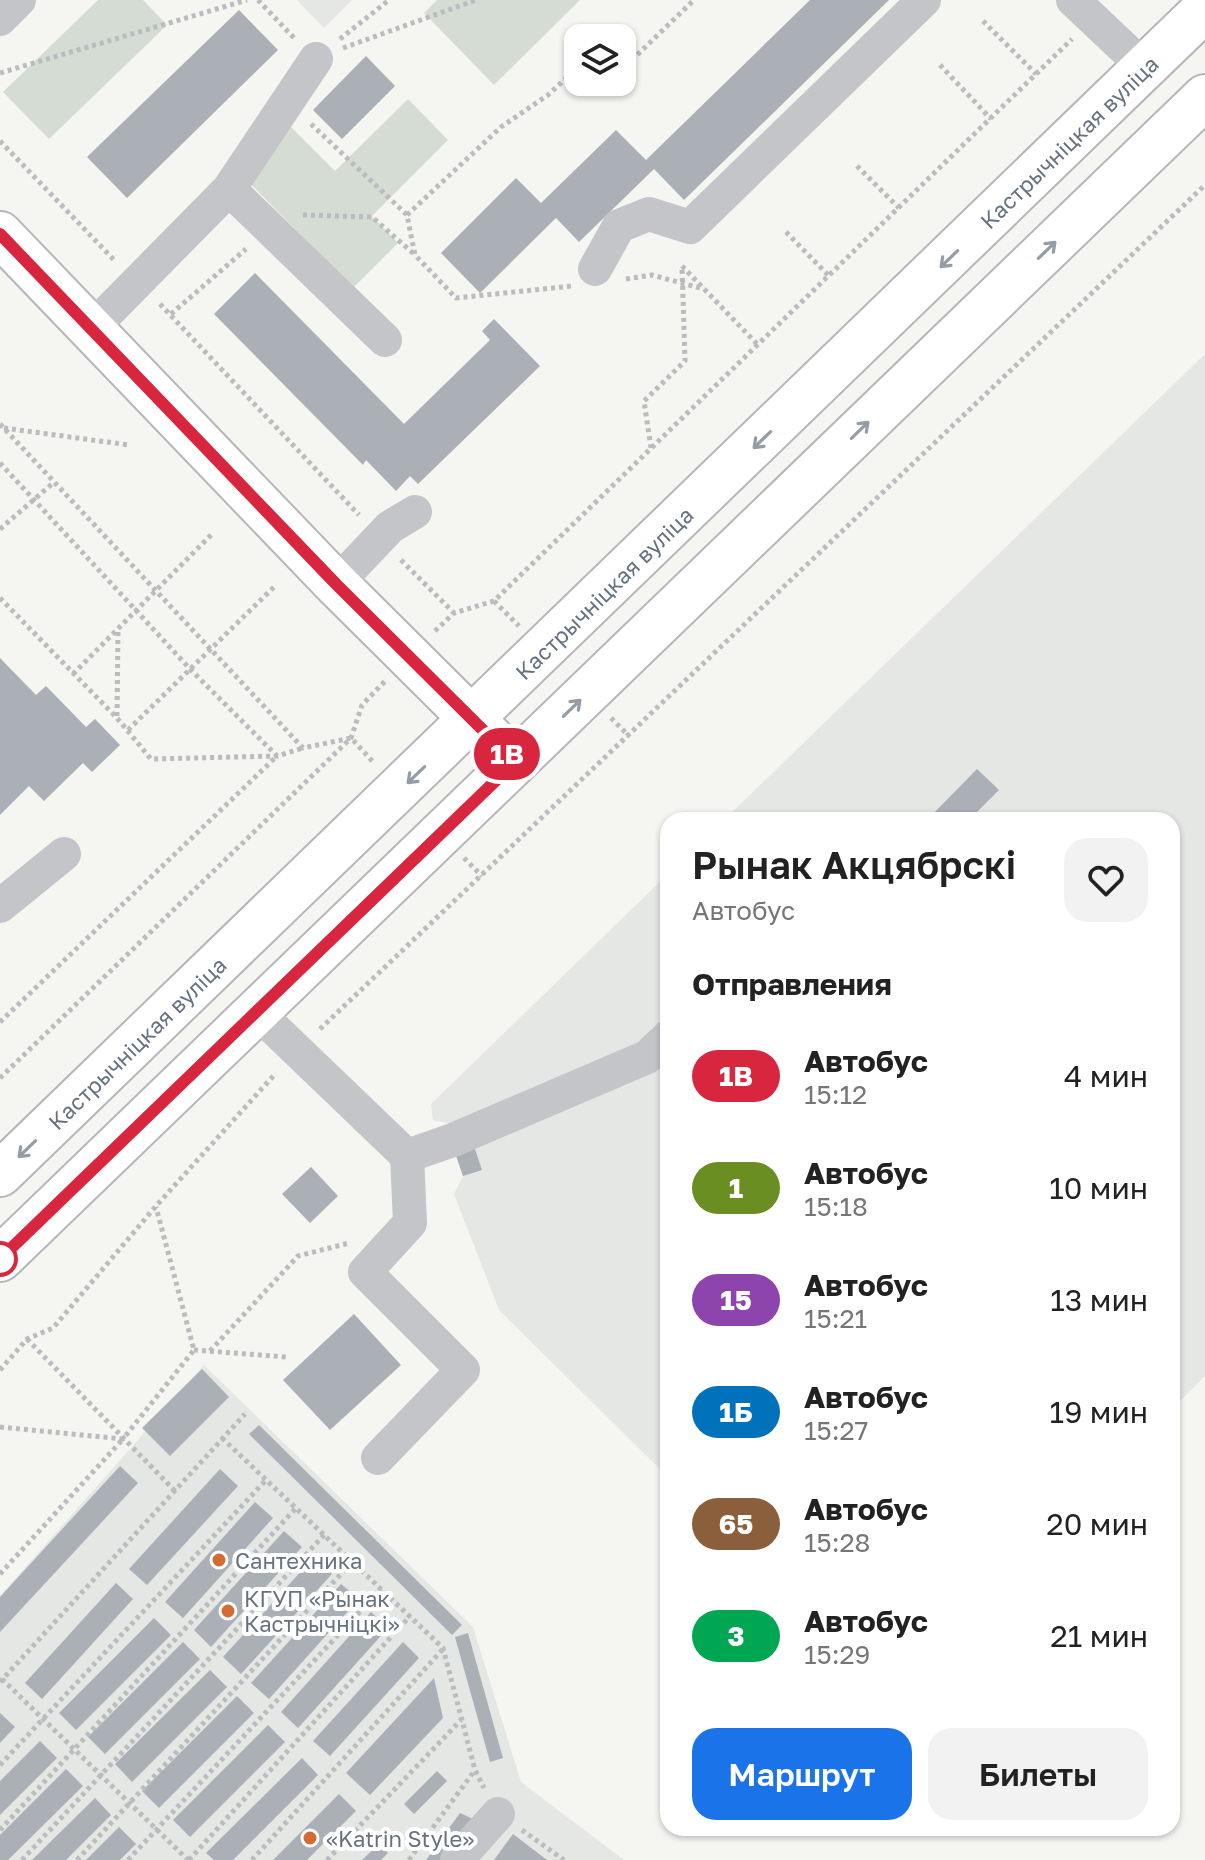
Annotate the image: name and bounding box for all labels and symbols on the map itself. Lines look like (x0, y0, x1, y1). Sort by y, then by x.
street label: Кастрычніцкая вуліца (974, 50, 1164, 234)
one-way arrow (1037, 240, 1057, 259)
one-way arrow (940, 249, 959, 268)
one-way arrow (849, 421, 869, 440)
one-way arrow (753, 430, 772, 449)
street label: Кастрычніцкая вуліца (509, 501, 699, 685)
one-way arrow (561, 699, 581, 717)
line badge: 1В (471, 728, 543, 780)
one-way arrow (406, 765, 426, 784)
street label: Кастрычніцкая вуліца (42, 951, 232, 1135)
one-way arrow (17, 1139, 37, 1158)
unlabelled marker (0, 1242, 17, 1276)
place label: Сантехника (235, 1547, 363, 1574)
marker: Сантехника (210, 1551, 228, 1569)
place label: КГУП «Рынак Кастрычніцкі» (244, 1585, 400, 1637)
marker: КГУП «Рынак Кастрычніцкі» (219, 1602, 237, 1620)
place label: «Katrin Style» (326, 1825, 474, 1852)
marker: «Katrin Style» (301, 1829, 319, 1847)

